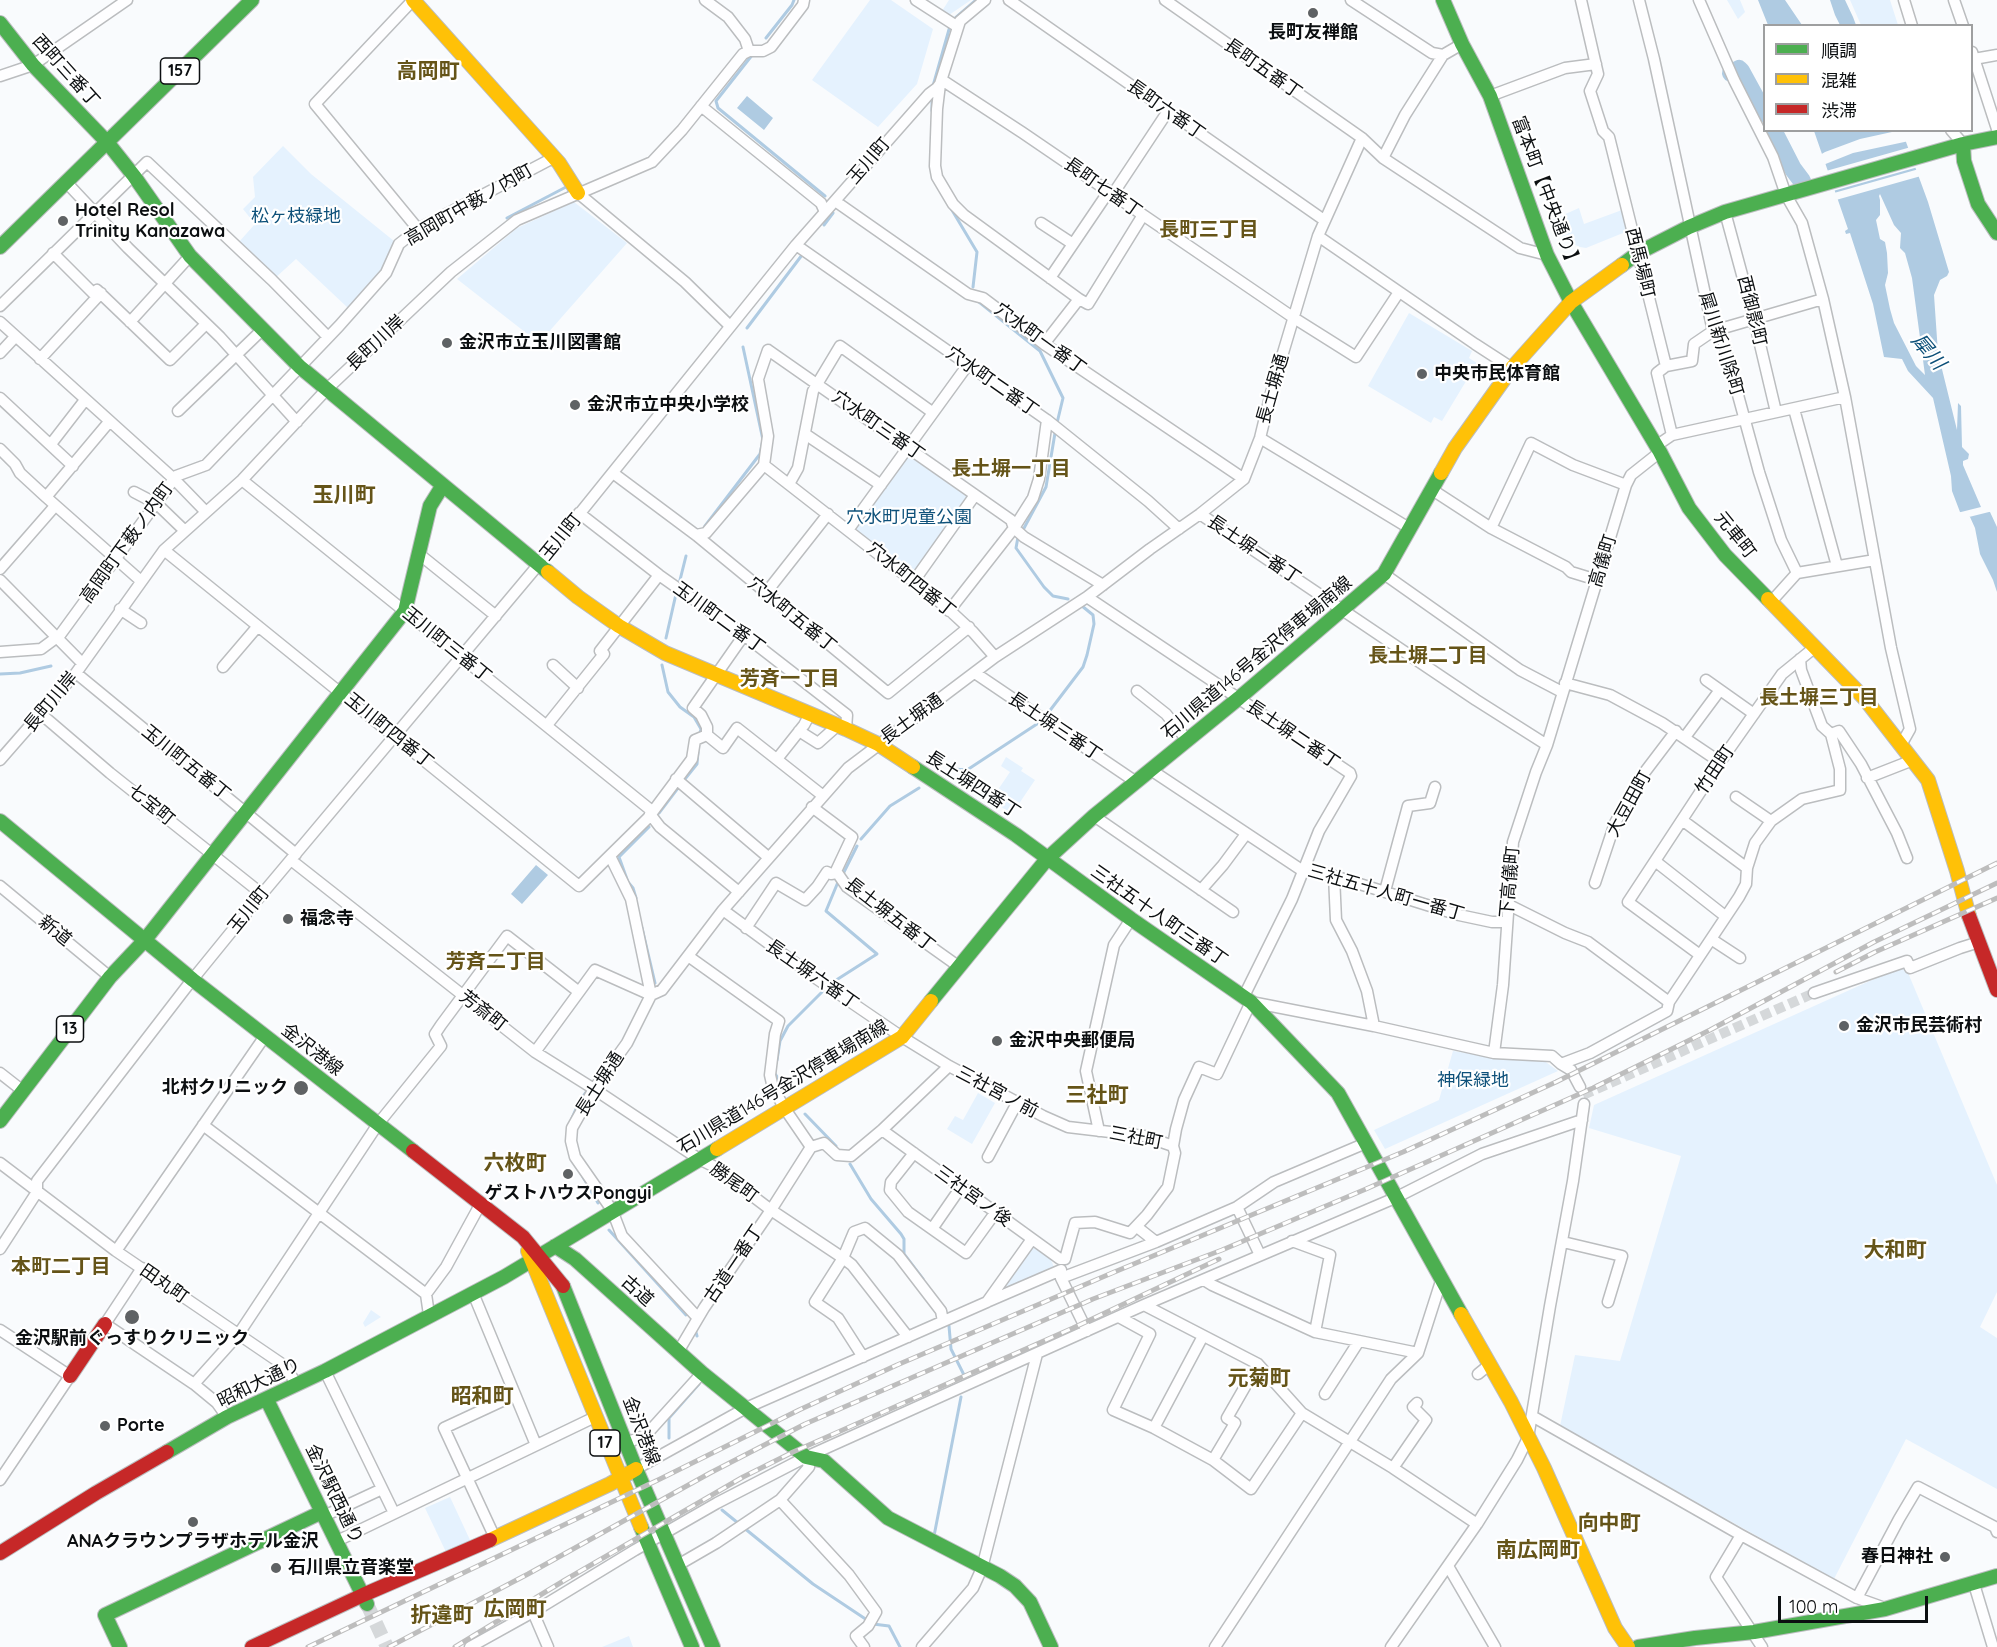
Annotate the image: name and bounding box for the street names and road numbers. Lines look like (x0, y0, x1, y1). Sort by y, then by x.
street label: 西町三番丁 (28, 30, 104, 112)
street label: 長町五番丁 (1220, 34, 1306, 104)
road number: 157 (160, 58, 200, 84)
street label: 長町六番丁 (1123, 75, 1209, 145)
street label: 富本町【中央通り】 (1507, 114, 1585, 272)
street label: 玉川町 (843, 134, 895, 188)
street label: 長町七番丁 (1060, 153, 1146, 223)
street label: 高岡町中薮ノ内町 (401, 160, 537, 250)
street label: 西馬場町 (1621, 225, 1659, 301)
street label: 西御影町 (1733, 273, 1771, 349)
street label: 犀川新川除町 (1694, 289, 1748, 399)
street label: 穴水町一番丁 (990, 299, 1090, 379)
street label: 長町川岸 (342, 311, 410, 375)
street label: 穴水町二番丁 (942, 342, 1042, 422)
street label: 長土塀通 (1253, 351, 1293, 427)
street label: 穴水町三番丁 (828, 386, 928, 466)
street label: 高岡町下薮ノ内町 (76, 478, 178, 608)
street label: 元車町 (1710, 507, 1760, 563)
street label: 玉川町 (536, 509, 586, 565)
street label: 長土塀一番丁 (1203, 511, 1305, 589)
street label: 高儀町 (1585, 532, 1621, 590)
street label: 穴水町四番丁 (862, 538, 960, 622)
street label: 石川県道146号金沢停車場南線 (1158, 572, 1356, 744)
street label: 穴水町五番丁 (743, 573, 841, 657)
street label: 玉川町二番丁 (669, 578, 769, 658)
street label: 玉川町三番丁 (398, 603, 496, 687)
street label: 長町川岸 (20, 667, 82, 737)
street label: 長土塀三番丁 (1004, 688, 1106, 766)
street label: 玉川町四番丁 (340, 689, 438, 773)
street label: 長土塀通 (877, 689, 947, 749)
street label: 長土塀二番丁 (1242, 696, 1344, 774)
street label: 玉川町五番丁 (137, 721, 235, 805)
street label: 竹田町 (1691, 742, 1739, 798)
street label: 長土塀四番丁 (922, 747, 1024, 823)
street label: 大豆田町 (1602, 767, 1656, 841)
street label: 七宝町 (123, 780, 179, 830)
street label: 下高儀町 (1496, 845, 1524, 919)
street label: 三社五十人町一番丁 (1305, 860, 1467, 926)
street label: 三社五十人町三番丁 (1086, 861, 1232, 971)
street label: 長土塀五番丁 (841, 873, 939, 957)
street label: 玉川町 (224, 882, 274, 938)
street label: 新道 (34, 911, 76, 951)
street label: 長土塀六番丁 (762, 935, 862, 1015)
street label: 芳斎町 (455, 986, 511, 1036)
road number: 13 (56, 1016, 84, 1042)
street label: 石川県道146号金沢停車場南線 (674, 1016, 892, 1158)
street label: 金沢港線 (277, 1019, 347, 1081)
street label: 長土塀通 (571, 1048, 629, 1120)
street label: 三社宮ノ前 (952, 1061, 1042, 1123)
street label: 三社町 (1107, 1122, 1165, 1154)
street label: 勝尾町 (706, 1158, 762, 1208)
street label: 三社宮ノ後 (930, 1161, 1016, 1231)
street label: 古道一番丁 (700, 1221, 768, 1307)
street label: 田丸町 (136, 1260, 192, 1308)
street label: 古道 (616, 1271, 658, 1311)
street label: 昭和大通り (214, 1354, 304, 1412)
street label: 金沢港線 (618, 1394, 664, 1468)
road number: 17 (590, 1430, 620, 1456)
street label: 金沢駅西通り (301, 1441, 367, 1547)

